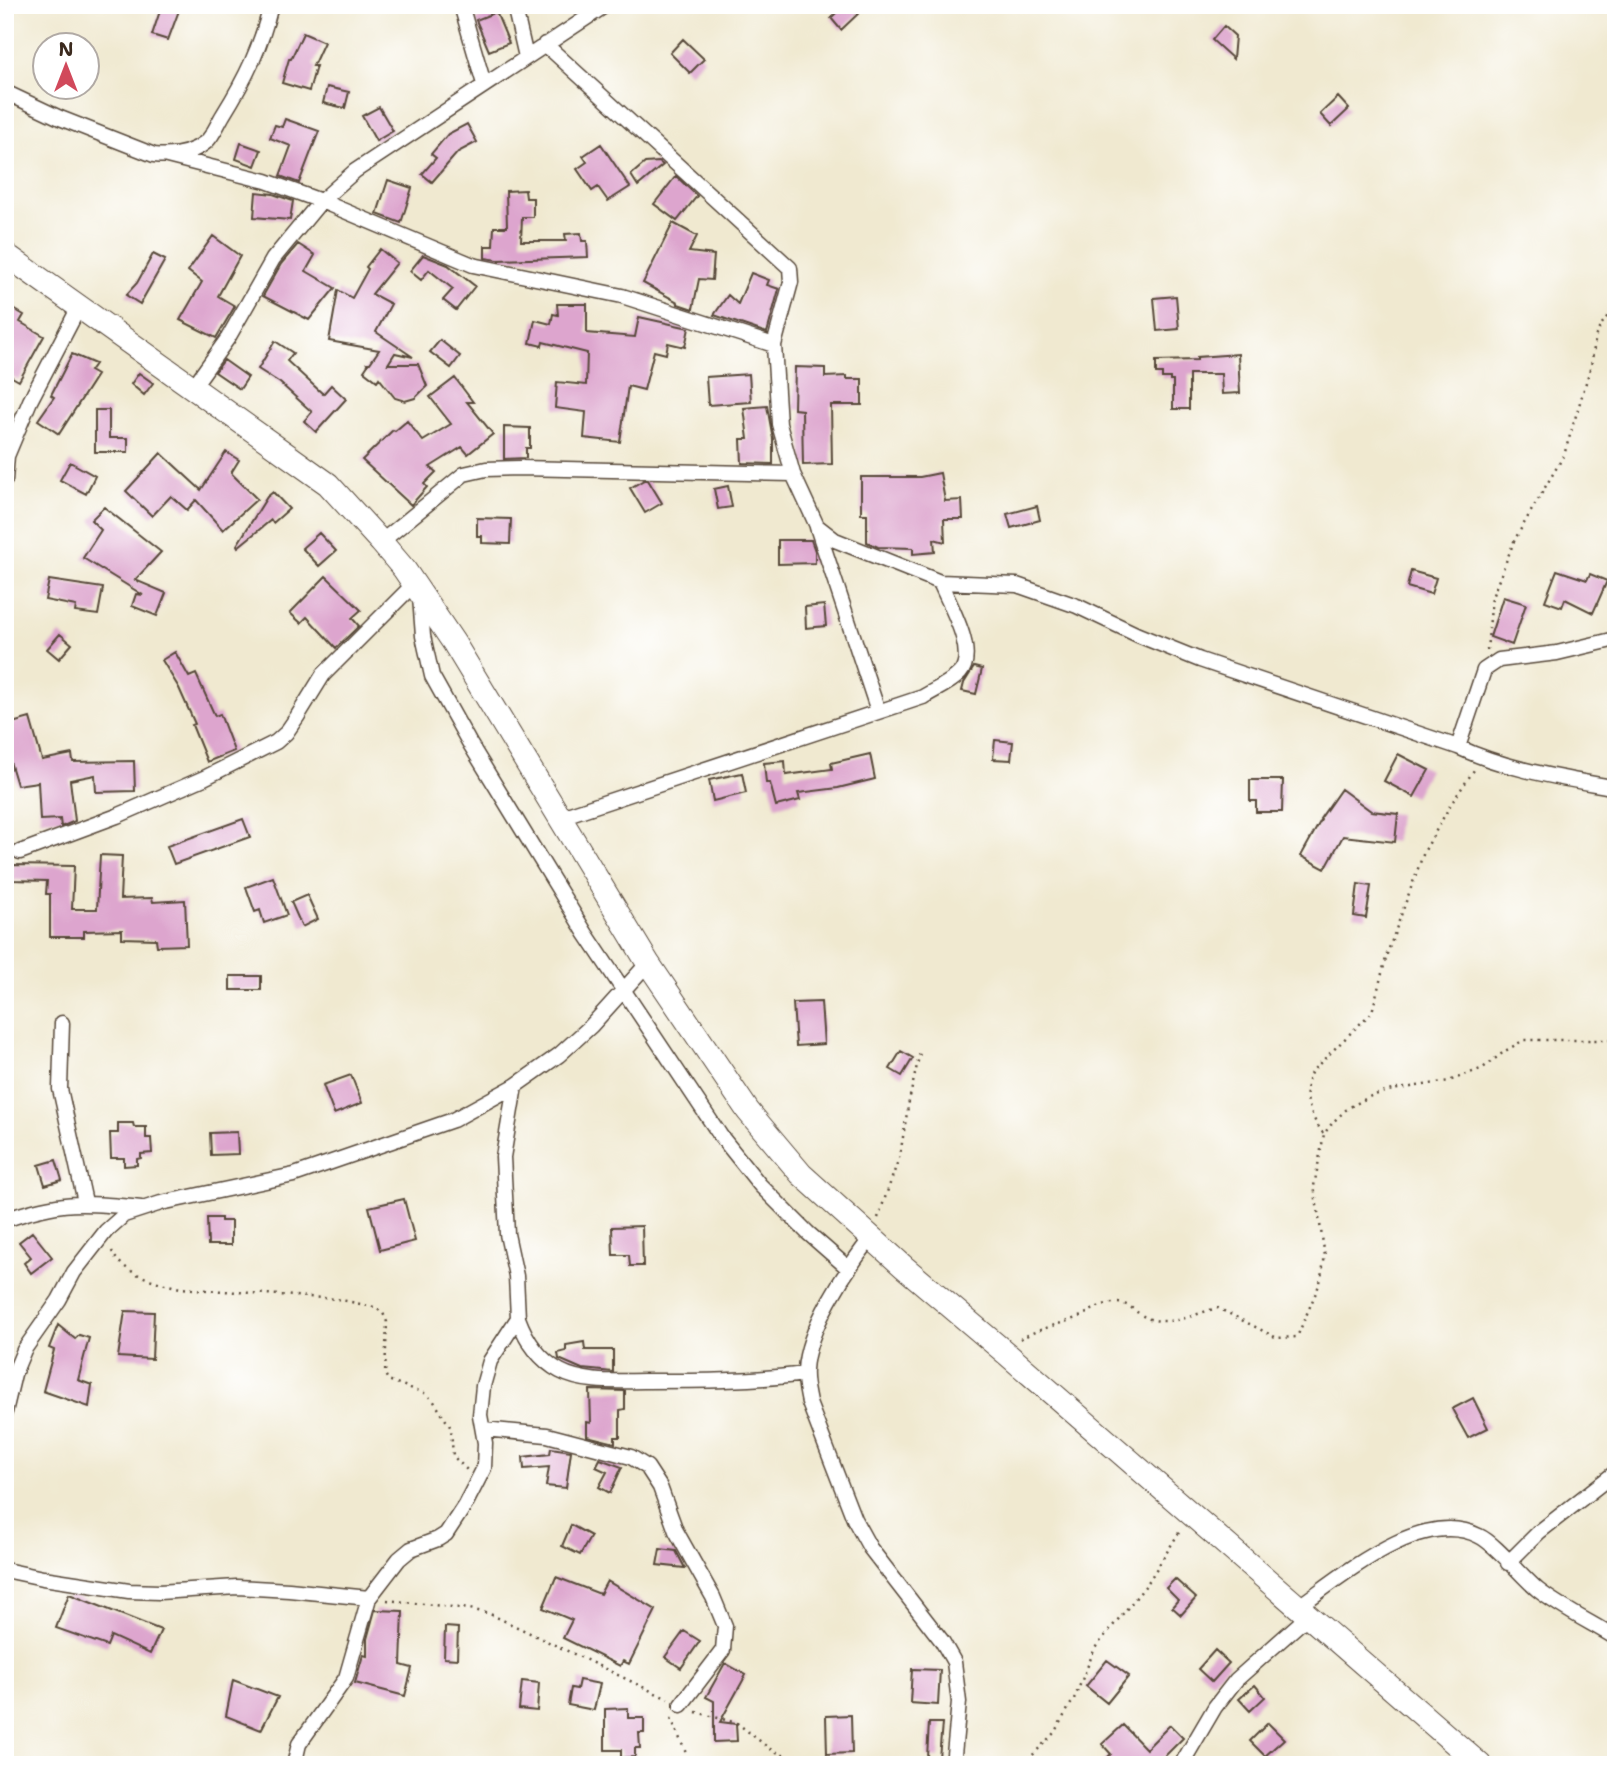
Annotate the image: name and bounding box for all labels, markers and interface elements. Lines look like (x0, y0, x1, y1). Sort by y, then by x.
north arrow (32, 32, 102, 102)
text: N (58, 37, 74, 62)

